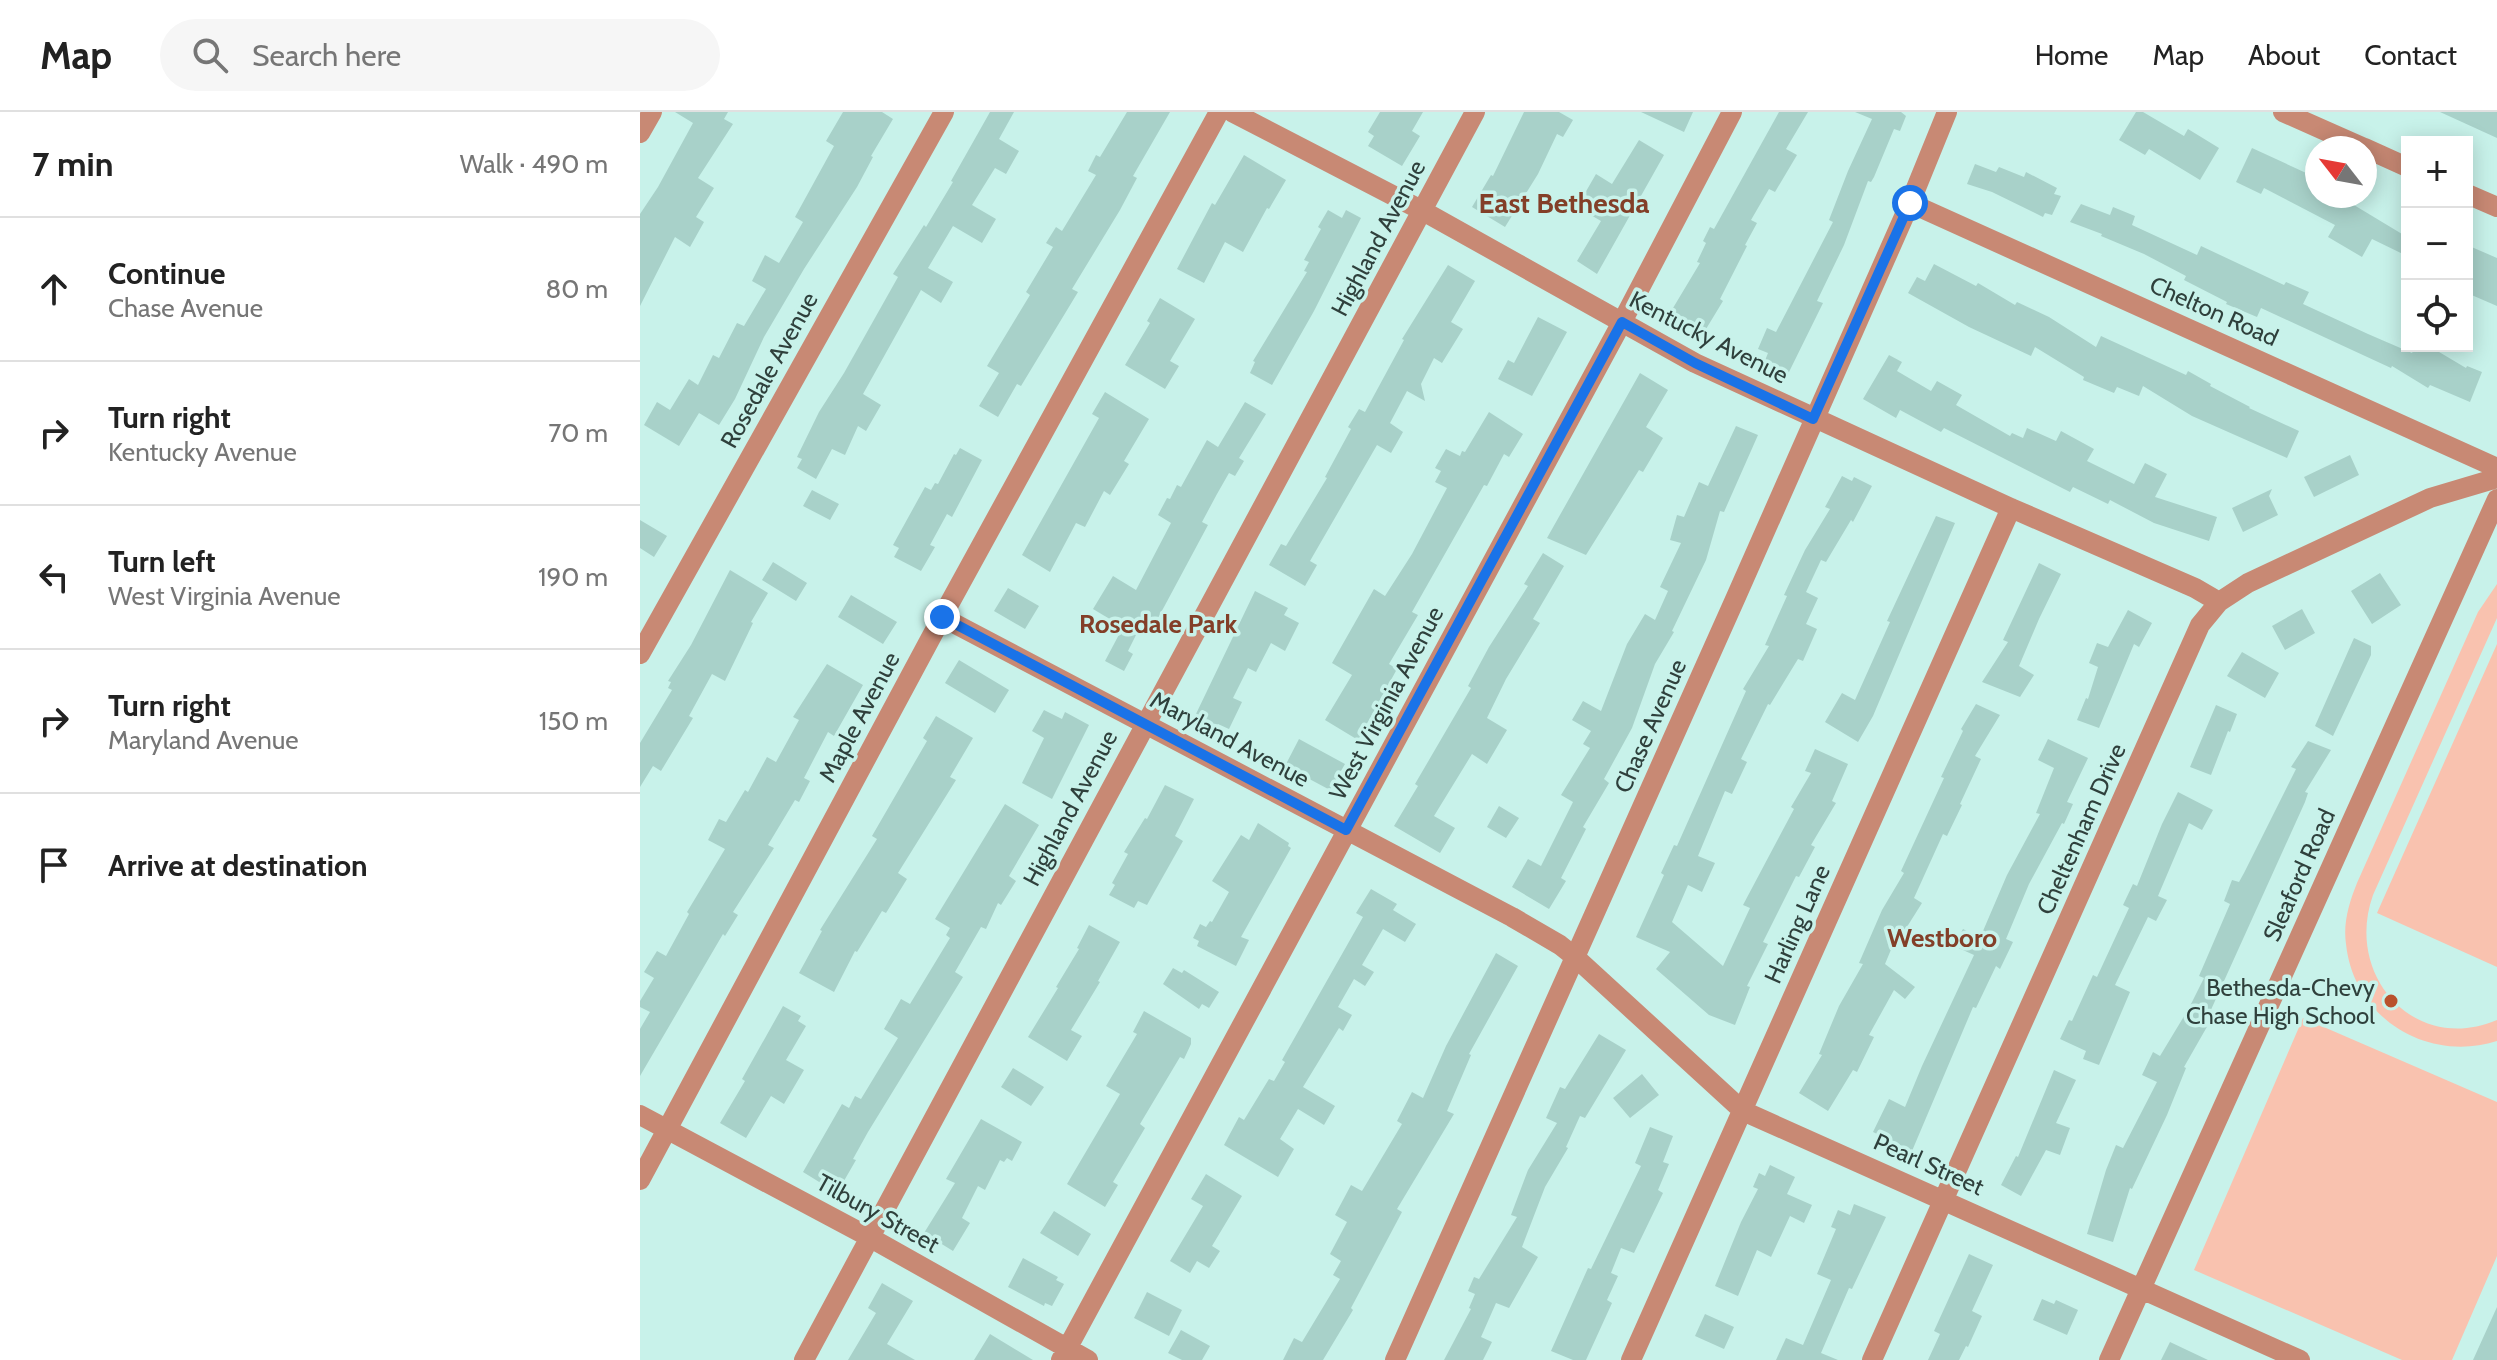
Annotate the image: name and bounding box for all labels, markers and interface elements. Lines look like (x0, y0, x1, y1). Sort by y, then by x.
search box (160, 19, 720, 91)
text: Map (40, 32, 112, 79)
icon: search (188, 33, 232, 77)
text: Search here (252, 37, 401, 74)
text: Home (2035, 38, 2108, 72)
text: Map (2152, 38, 2204, 72)
text: About (2248, 38, 2320, 72)
text: Contact (2364, 38, 2457, 72)
north arrow (2305, 136, 2377, 208)
map controls (2401, 136, 2473, 352)
button: + (2401, 136, 2473, 208)
text: 7 min (32, 143, 113, 185)
text: Walk · 490 m (460, 148, 608, 180)
street label: Highland Avenue (1325, 155, 1431, 321)
route start (1892, 185, 1928, 221)
district label: East Bethesda (1479, 186, 1649, 220)
button: − (2401, 208, 2473, 280)
text: Continue (108, 255, 225, 292)
icon: ahead (32, 267, 76, 311)
street label: Chelton Road (2145, 270, 2283, 352)
text: 80 m (545, 273, 608, 305)
button: locate (2401, 280, 2473, 352)
street label: Kentucky Avenue (1625, 285, 1793, 389)
street label: Rosedale Avenue (714, 287, 824, 453)
text: Chase Avenue (108, 292, 263, 324)
text: Turn right (108, 399, 231, 436)
icon: right (32, 411, 76, 455)
text: 70 m (548, 417, 608, 449)
text: Kentucky Avenue (108, 436, 297, 468)
text: Turn left (108, 543, 216, 580)
icon: left (32, 555, 76, 599)
text: 190 m (538, 561, 608, 593)
text: West Virginia Avenue (108, 580, 341, 612)
route end (924, 599, 960, 635)
street label: West Virginia Avenue (1323, 601, 1449, 805)
district label: Rosedale Park (1079, 608, 1237, 640)
street label: Maple Avenue (812, 647, 906, 787)
street label: Chase Avenue (1608, 655, 1692, 797)
street label: Maryland Avenue (1145, 685, 1315, 793)
text: Turn right (108, 687, 231, 724)
icon: right (32, 699, 76, 743)
text: 150 m (539, 705, 608, 737)
text: Maryland Avenue (108, 724, 299, 756)
street label: Highland Avenue (1017, 725, 1123, 891)
street label: Cheltenham Drive (2030, 739, 2132, 919)
street label: Sleaford Road (2257, 804, 2341, 946)
icon: arrive (32, 843, 76, 887)
text: Arrive at destination (108, 847, 368, 884)
street label: Harling Lane (1758, 860, 1836, 988)
district label: Westboro (1887, 922, 1997, 954)
place label: Bethesda-Chevy Chase High School (2186, 973, 2375, 1030)
marker: Bethesda-Chevy Chase High School (2382, 992, 2400, 1010)
street label: Pearl Street (1869, 1127, 1989, 1201)
street label: Tilbury Street (811, 1167, 945, 1259)

